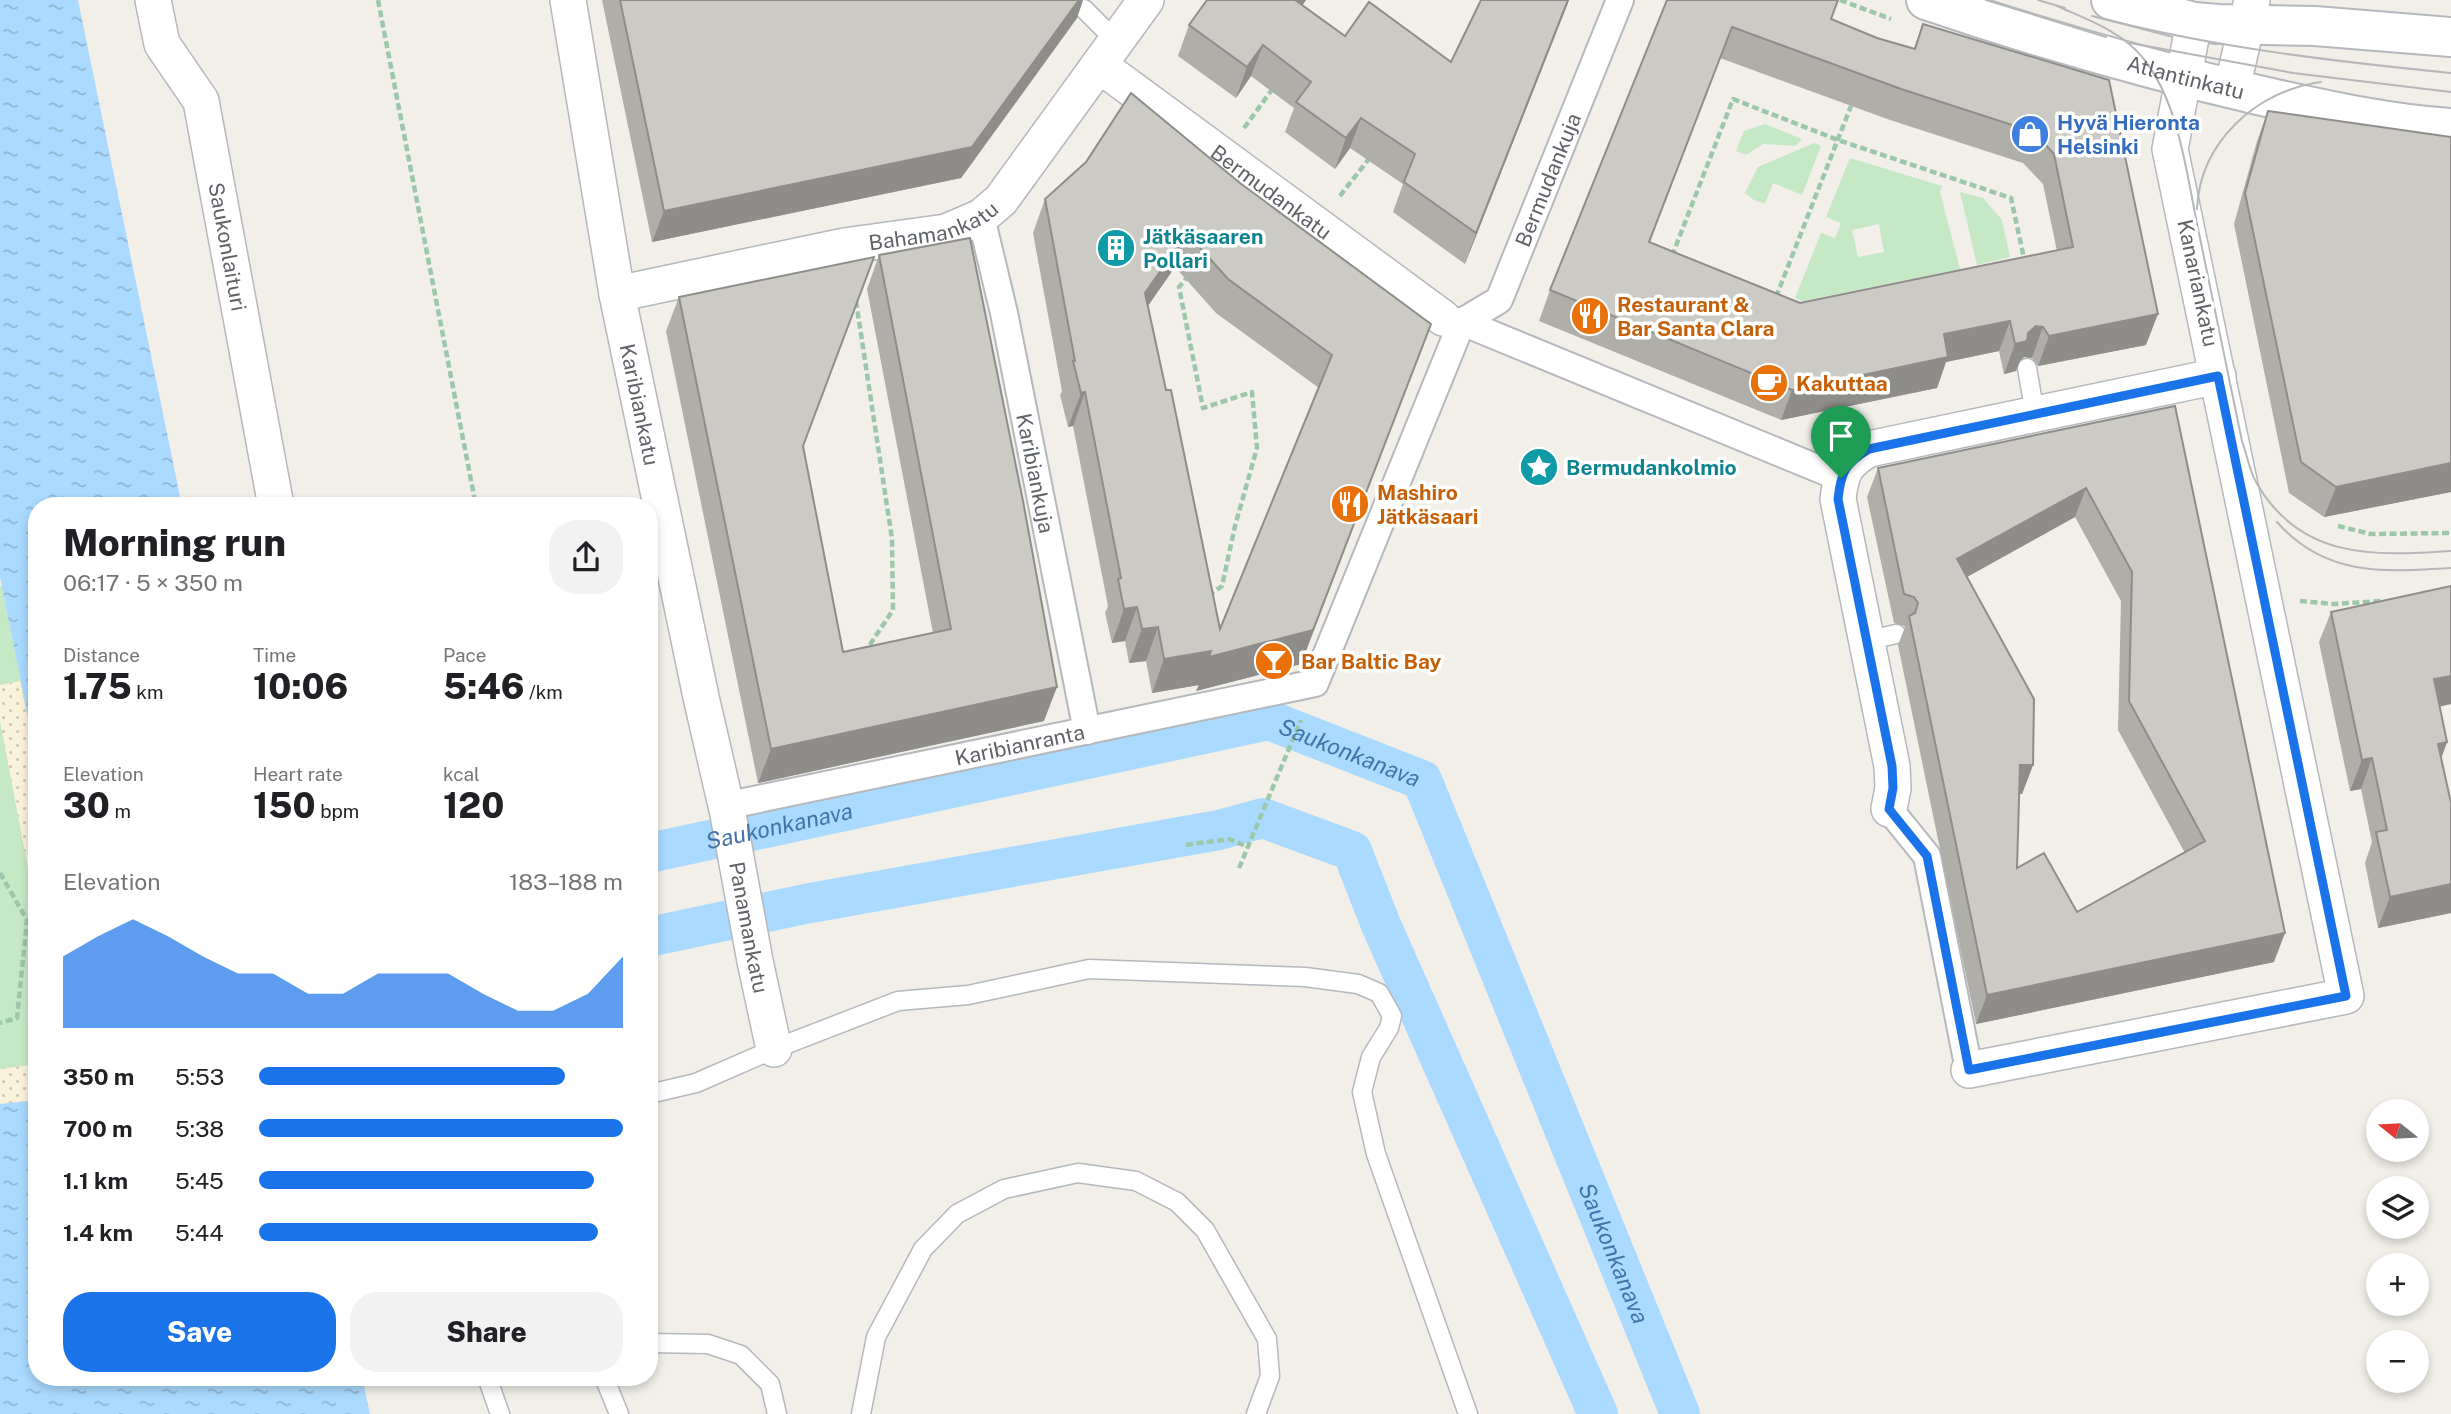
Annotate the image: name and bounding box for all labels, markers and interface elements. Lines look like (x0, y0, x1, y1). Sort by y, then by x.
street label: Atlantinkatu (2124, 50, 2247, 104)
street label: Bermudankuja (1509, 109, 1586, 250)
place label: Hyvä Hieronta Helsinki (2057, 110, 2200, 159)
shop icon: Hyvä Hieronta Helsinki (2009, 113, 2051, 155)
street label: Bermudankatu (1206, 139, 1337, 244)
street label: Saukonlaituri (204, 180, 252, 313)
street label: Bahamankatu (867, 196, 1003, 255)
street label: Kanariankatu (2172, 217, 2224, 349)
place label: Jätkäsaaren Pollari (1143, 224, 1263, 273)
building icon: Jätkäsaaren Pollari (1095, 227, 1137, 269)
place label: Restaurant & Bar Santa Clara (1617, 292, 1774, 341)
restaurant icon: Restaurant & Bar Santa Clara (1569, 295, 1611, 337)
street label: Karibiankatu (615, 341, 665, 468)
cafe icon: Kakuttaa (1748, 362, 1790, 404)
place label: Kakuttaa (1796, 371, 1888, 396)
pin (1811, 406, 1871, 478)
street label: Karibiankuja (1012, 411, 1060, 535)
icon: arrive (1822, 417, 1860, 455)
place icon: Bermudankolmio (1518, 446, 1560, 488)
place label: Bermudankolmio (1566, 455, 1737, 480)
place label: Mashiro Jätkäsaari (1377, 480, 1478, 529)
restaurant icon: Mashiro Jätkäsaari (1329, 483, 1371, 525)
text: Morning run (63, 520, 286, 565)
button: share (549, 520, 623, 594)
text: 06:17 · 5 × 350 m (63, 569, 243, 596)
bar icon: Bar Baltic Bay (1253, 640, 1295, 682)
text: Distance (63, 644, 140, 666)
text: Time (253, 644, 296, 666)
text: Pace (443, 644, 486, 666)
place label: Bar Baltic Bay (1301, 649, 1441, 674)
text: 1.75 (63, 666, 132, 707)
text: 10:06 (253, 666, 348, 707)
text: 5:46 (443, 666, 524, 707)
text: km (132, 681, 163, 703)
text: /km (524, 681, 563, 703)
water label: Saukonkanava (1275, 712, 1424, 792)
street label: Karibianranta (953, 719, 1087, 770)
text: Elevation (63, 763, 144, 785)
text: Heart rate (253, 763, 343, 785)
text: kcal (443, 763, 480, 785)
text: 30 (63, 785, 110, 826)
text: 150 (253, 785, 316, 826)
text: 120 (443, 785, 504, 826)
water label: Saukonkanava (703, 796, 855, 854)
text: m (110, 800, 131, 822)
text: bpm (316, 800, 359, 822)
street label: Panamankatu (724, 859, 774, 995)
text: Elevation (63, 868, 161, 895)
text: 183–188 m (509, 868, 623, 895)
text: 350 m (63, 1063, 134, 1090)
text: 5:53 (175, 1063, 224, 1090)
north arrow (2366, 1099, 2429, 1162)
map controls (2366, 1099, 2429, 1393)
text: 700 m (63, 1115, 133, 1142)
text: 5:38 (175, 1115, 224, 1142)
text: 1.1 km (63, 1167, 128, 1194)
text: 5:45 (175, 1167, 224, 1194)
button: layers (2366, 1176, 2429, 1239)
water label: Saukonkanava (1574, 1179, 1655, 1327)
text: 1.4 km (63, 1219, 133, 1246)
text: 5:44 (175, 1219, 224, 1246)
button: + (2366, 1253, 2429, 1316)
button: Save (63, 1292, 336, 1372)
button: Share (350, 1292, 623, 1372)
button: − (2366, 1330, 2429, 1393)

